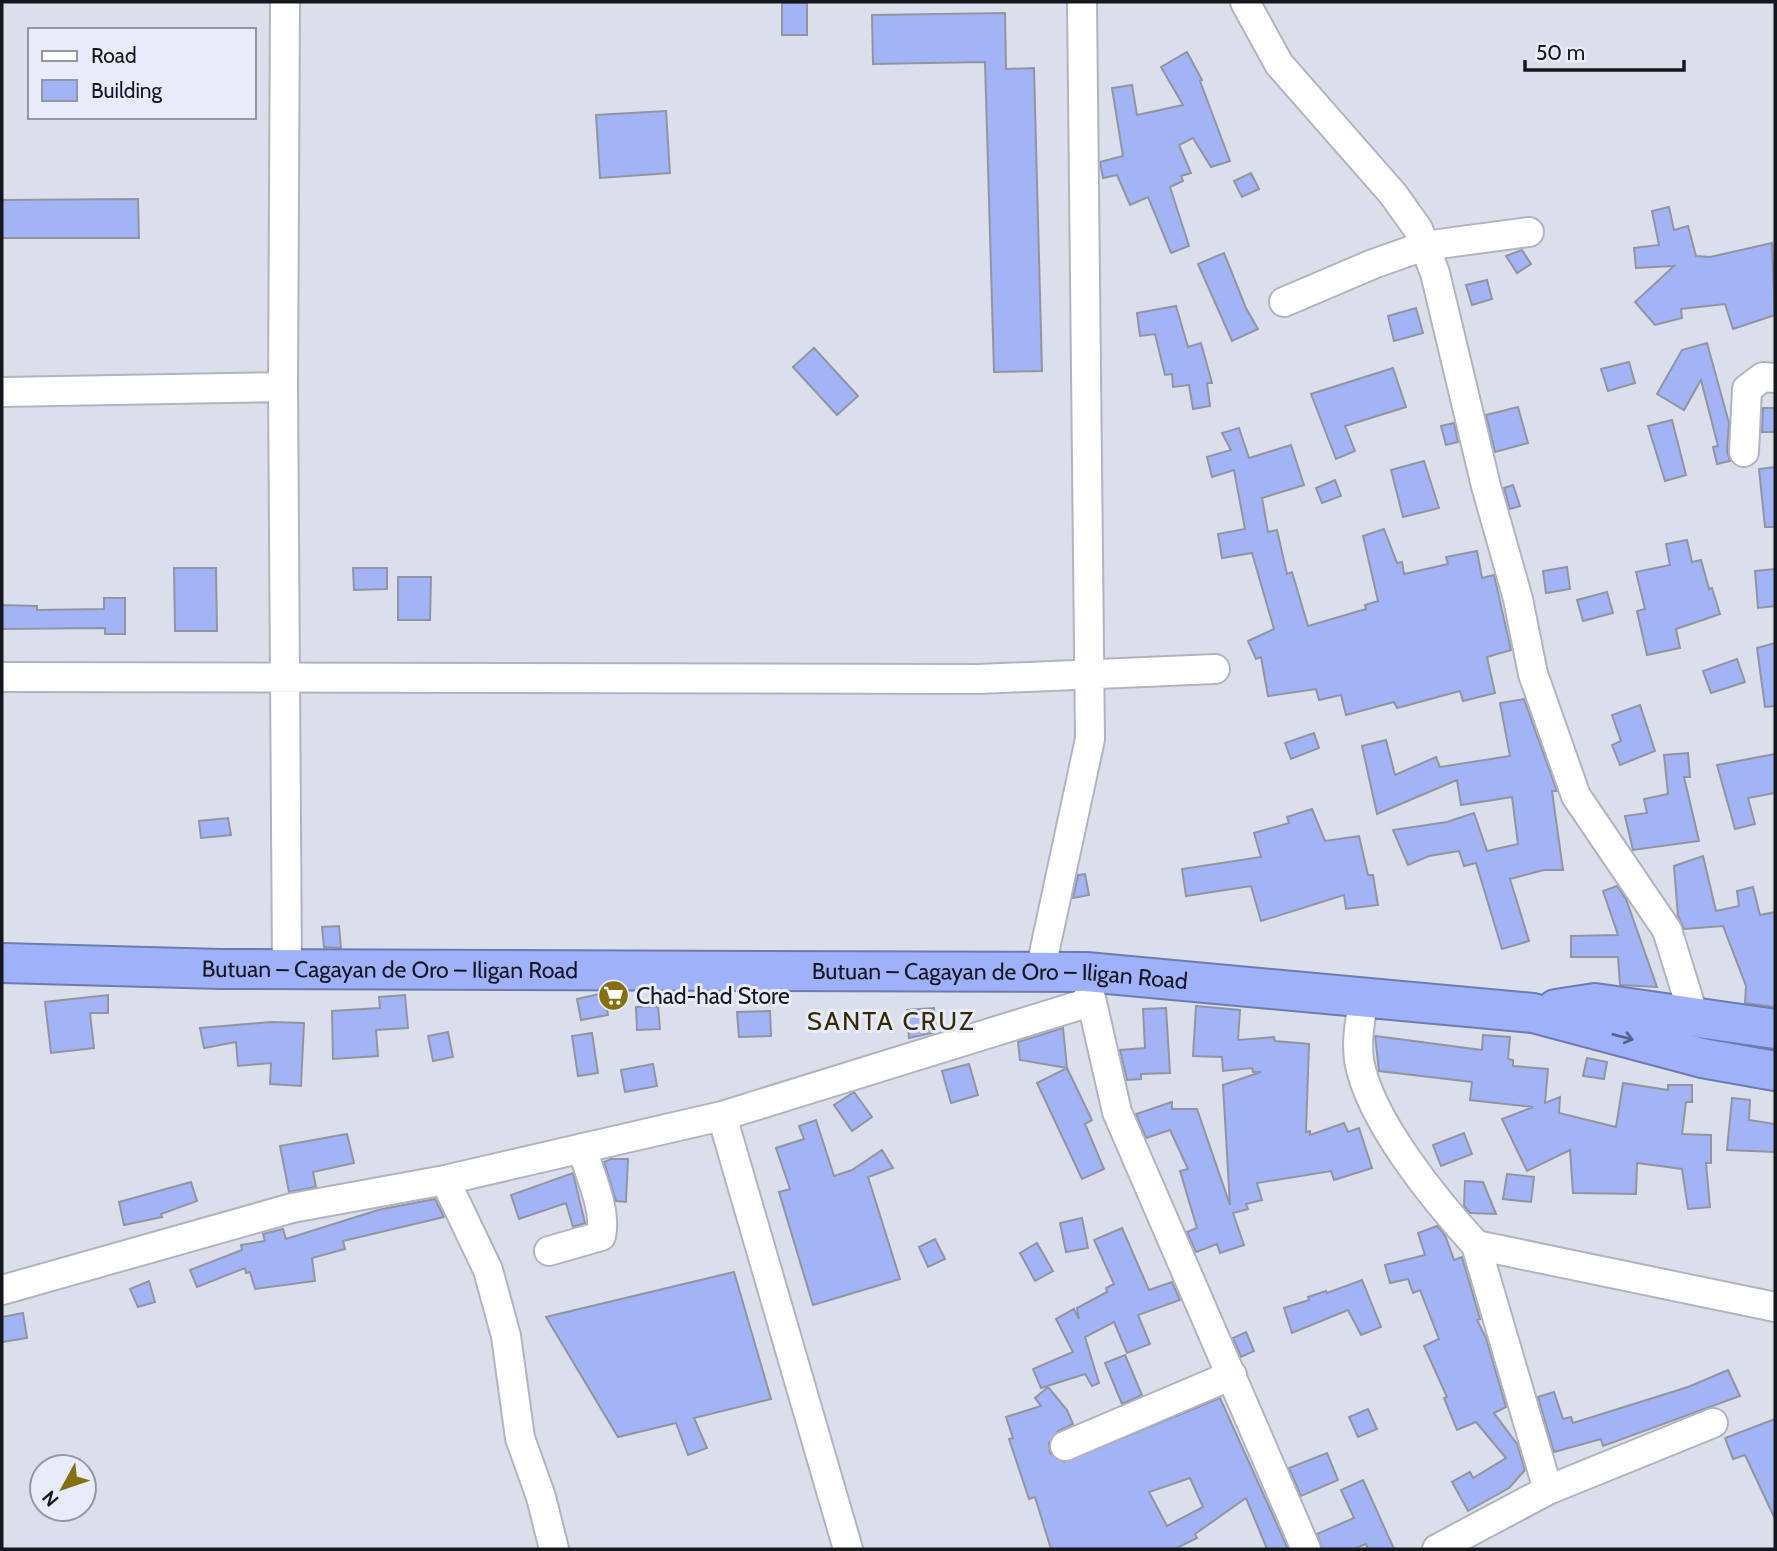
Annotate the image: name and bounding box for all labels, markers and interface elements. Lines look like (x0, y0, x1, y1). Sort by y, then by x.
legend (28, 28, 256, 119)
scale bar (1525, 28, 1684, 72)
text: 50 m (1536, 40, 1585, 65)
text: Road (91, 43, 137, 68)
text: Building (91, 78, 163, 103)
street label: Butuan – Cagayan de Oro – Iligan Road (201, 954, 578, 984)
street label: Butuan – Cagayan de Oro – Iligan Road (812, 957, 1189, 995)
supermarket icon: Chad-had Store (596, 979, 630, 1013)
place label: Chad-had Store (636, 982, 790, 1010)
district label: SANTA CRUZ (807, 1005, 975, 1037)
one-way arrow (1612, 1031, 1634, 1044)
north arrow (28, 1453, 98, 1523)
text: N (37, 1486, 63, 1511)

